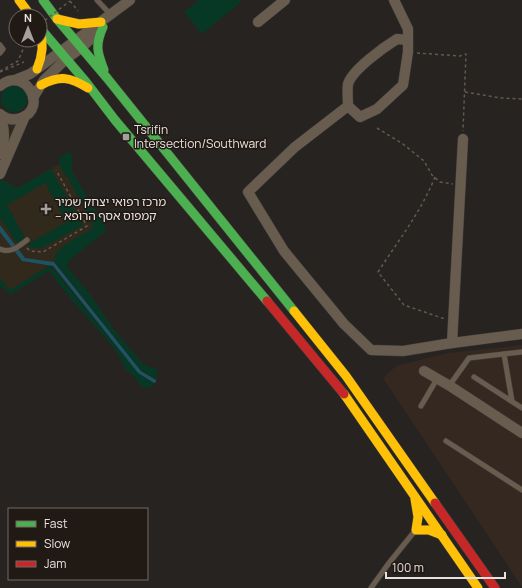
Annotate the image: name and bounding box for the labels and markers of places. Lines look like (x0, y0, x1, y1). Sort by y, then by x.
place label: Tsrifin Intersection/Southward (134, 121, 266, 152)
marker: Tsrifin Intersection/Southward (121, 132, 131, 142)
place label: מרכז רפואי יצחק שמיר – קמפוס אסף הרופא (55, 193, 166, 224)
marker: מרכז רפואי יצחק שמיר – קמפוס אסף הרופא (40, 203, 52, 215)

